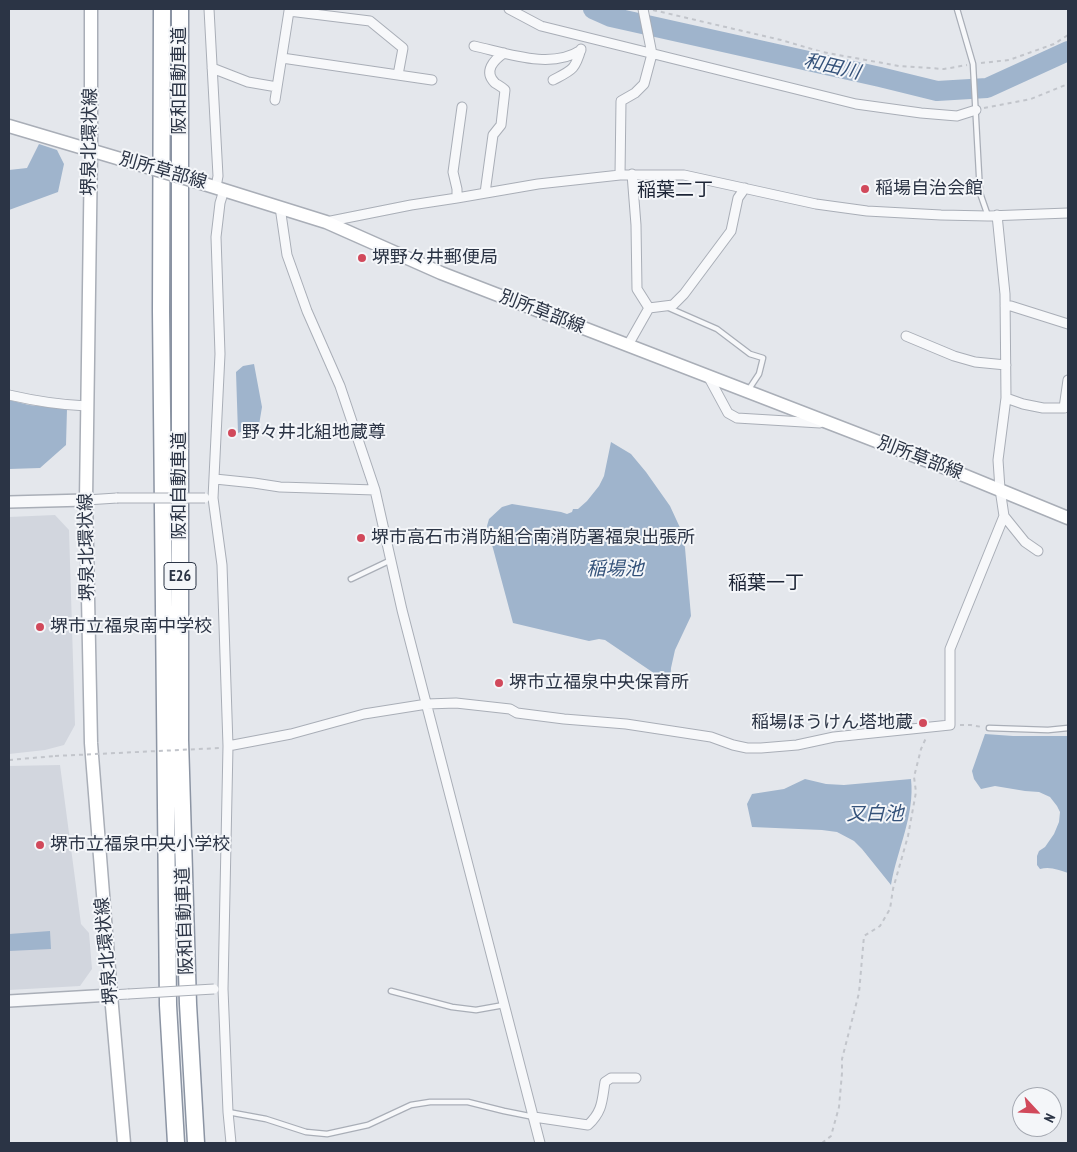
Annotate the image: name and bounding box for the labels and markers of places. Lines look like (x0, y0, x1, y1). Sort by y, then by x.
place label: 稲場自治会館 (875, 178, 983, 200)
marker: 稲場自治会館 (859, 183, 871, 195)
place label: 堺野々井郵便局 (372, 247, 498, 269)
marker: 堺野々井郵便局 (356, 252, 368, 264)
place label: 野々井北組地蔵尊 (242, 422, 386, 444)
marker: 野々井北組地蔵尊 (226, 427, 238, 439)
place label: 堺市高石市消防組合南消防署福泉出張所 (371, 527, 695, 549)
marker: 堺市高石市消防組合南消防署福泉出張所 (355, 532, 367, 544)
place label: 堺市立福泉南中学校 (50, 616, 212, 638)
marker: 堺市立福泉南中学校 (34, 621, 46, 633)
place label: 堺市立福泉中央保育所 (509, 672, 689, 694)
marker: 堺市立福泉中央保育所 (493, 677, 505, 689)
place label: 稲場ほうけん塔地蔵 (751, 712, 913, 734)
marker: 稲場ほうけん塔地蔵 (917, 717, 929, 729)
place label: 堺市立福泉中央小学校 (50, 834, 230, 856)
marker: 堺市立福泉中央小学校 (34, 839, 46, 851)

